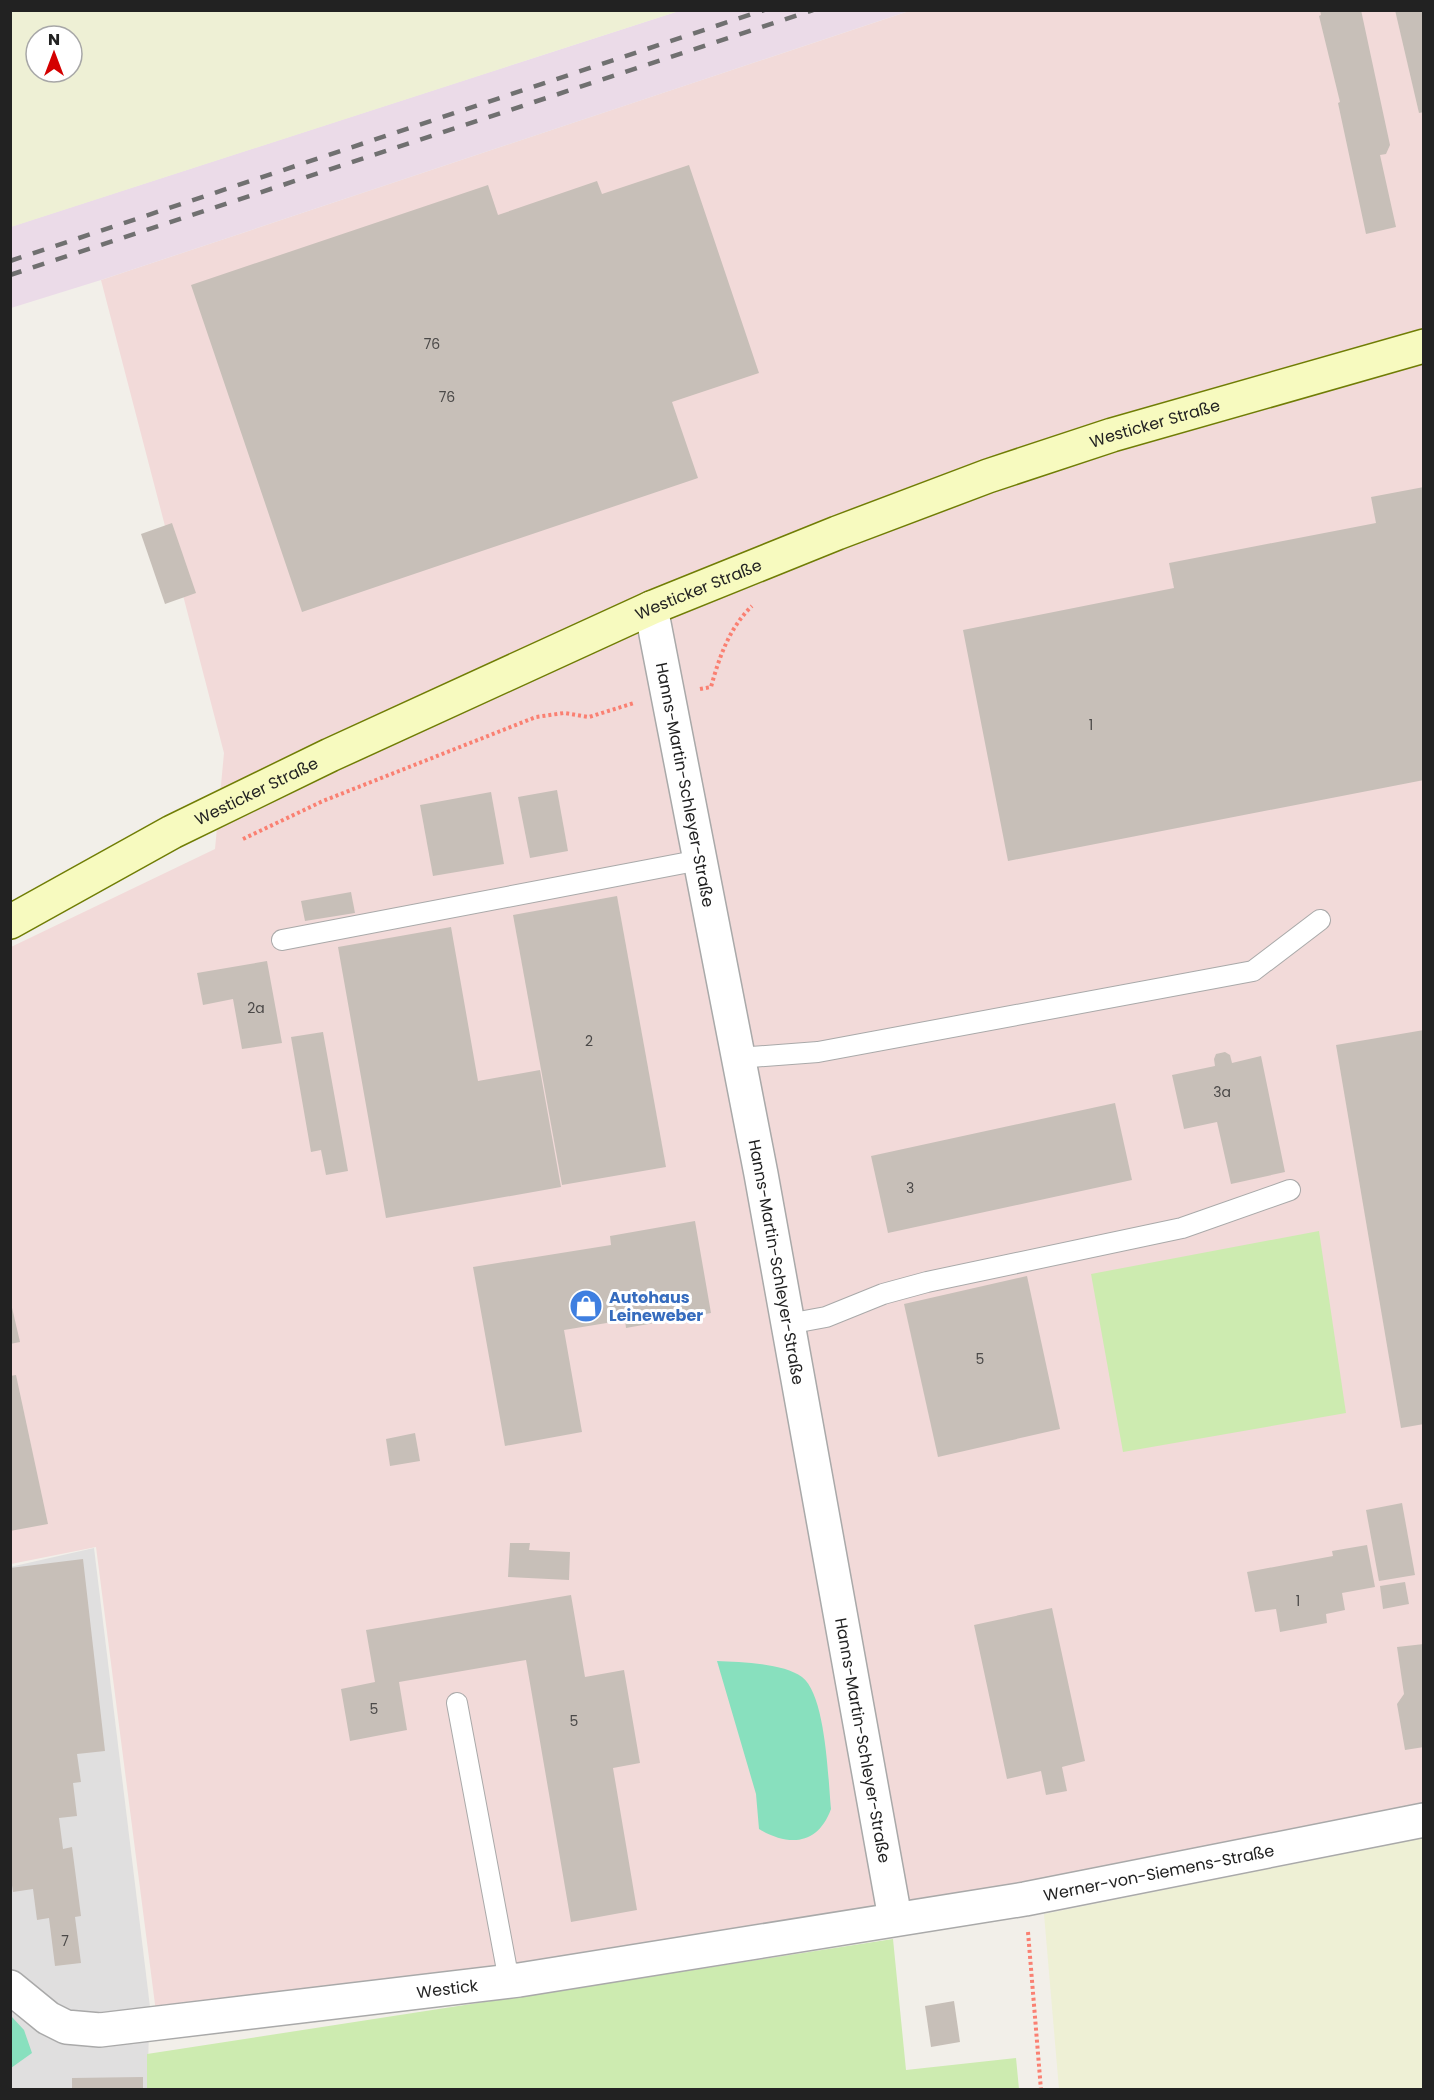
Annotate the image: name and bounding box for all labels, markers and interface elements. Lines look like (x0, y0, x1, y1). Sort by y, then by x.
north arrow (24, 24, 84, 84)
text: N (48, 28, 60, 51)
house number: 76 (424, 334, 440, 354)
house number: 76 (439, 387, 455, 407)
street label: Westicker Straße (1087, 394, 1223, 454)
street label: Westicker Straße (631, 554, 765, 626)
street label: Hanns-Martin-Schleyer-Straße (650, 660, 720, 909)
house number: 1 (1089, 715, 1093, 735)
street label: Westicker Straße (191, 752, 322, 831)
house number: 2a (247, 998, 265, 1018)
house number: 2 (585, 1031, 593, 1051)
house number: 3a (1213, 1082, 1231, 1102)
street label: Hanns-Martin-Schleyer-Straße (743, 1138, 810, 1387)
house number: 3 (906, 1178, 914, 1198)
place label: Autohaus Leineweber (609, 1286, 703, 1327)
shop icon: Autohaus Leineweber (568, 1288, 604, 1324)
house number: 5 (976, 1349, 984, 1369)
house number: 1 (1296, 1591, 1300, 1611)
street label: Hanns-Martin-Schleyer-Straße (829, 1616, 896, 1865)
house number: 5 (370, 1699, 378, 1719)
house number: 5 (570, 1711, 578, 1731)
street label: Werner-von-Siemens-Straße (1041, 1839, 1276, 1907)
house number: 7 (61, 1931, 69, 1951)
street label: Westick (415, 1974, 480, 2004)

